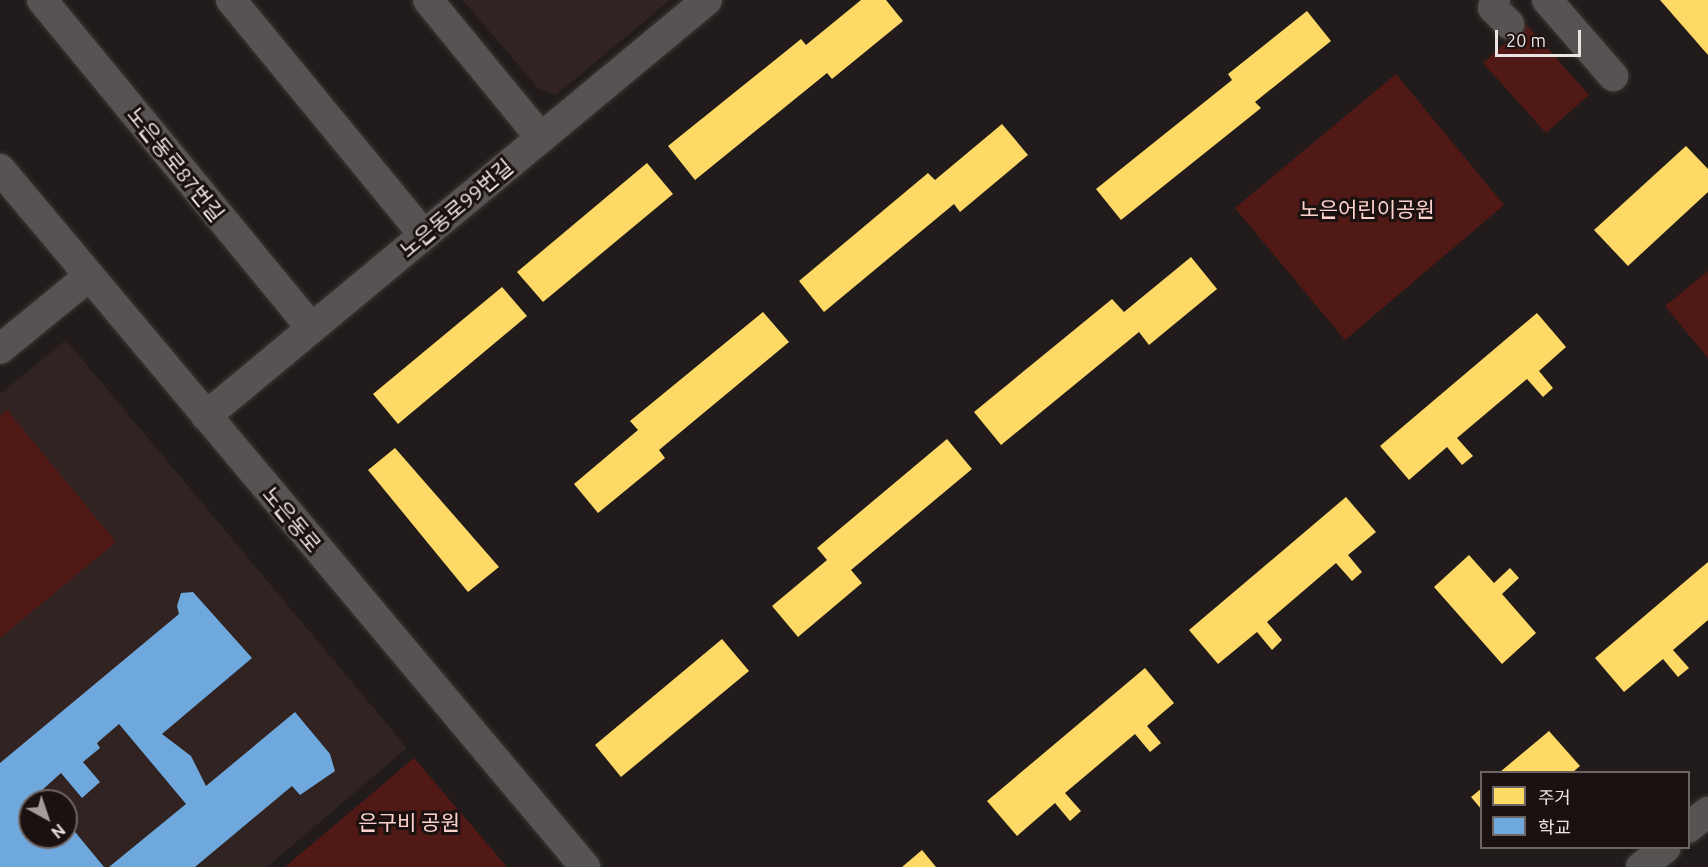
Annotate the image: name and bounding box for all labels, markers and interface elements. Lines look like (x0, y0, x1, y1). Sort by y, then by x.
scale bar (1498, 18, 1584, 56)
text: 20 m (1506, 30, 1546, 50)
street label: 노은동로87번길 (122, 102, 230, 226)
street label: 노은동로99번길 (394, 153, 518, 263)
park label: 노은어린이공원 (1299, 196, 1435, 222)
street label: 노은동로 (258, 481, 326, 557)
legend (1480, 771, 1690, 849)
text: 주거 (1538, 787, 1571, 807)
north arrow (18, 789, 78, 849)
park label: 은구비 공원 (358, 809, 460, 835)
text: 학교 (1538, 817, 1571, 837)
text: N (48, 821, 69, 842)

